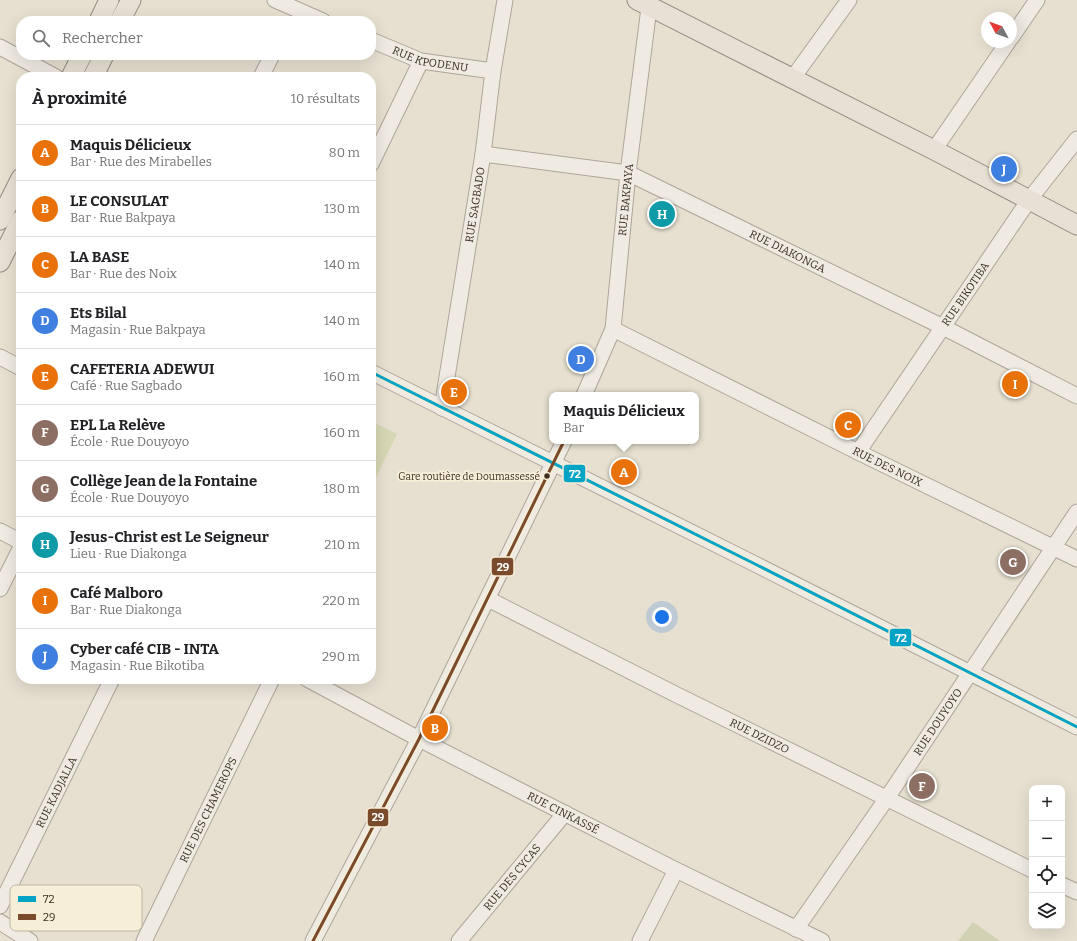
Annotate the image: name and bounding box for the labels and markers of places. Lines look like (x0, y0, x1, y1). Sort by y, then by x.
pin: J (991, 154, 1017, 184)
pin: H (649, 199, 675, 229)
pin: D (568, 344, 594, 374)
pin: I (1002, 369, 1028, 399)
pin: E (441, 377, 467, 407)
pin: C (835, 410, 861, 440)
pin: A (611, 457, 637, 487)
place label: Gare routière de Doumassessé (398, 471, 540, 483)
marker: Gare routière de Doumassessé (542, 471, 552, 481)
pin: G (1000, 547, 1026, 577)
pin: B (422, 713, 448, 743)
pin: F (909, 771, 935, 801)

